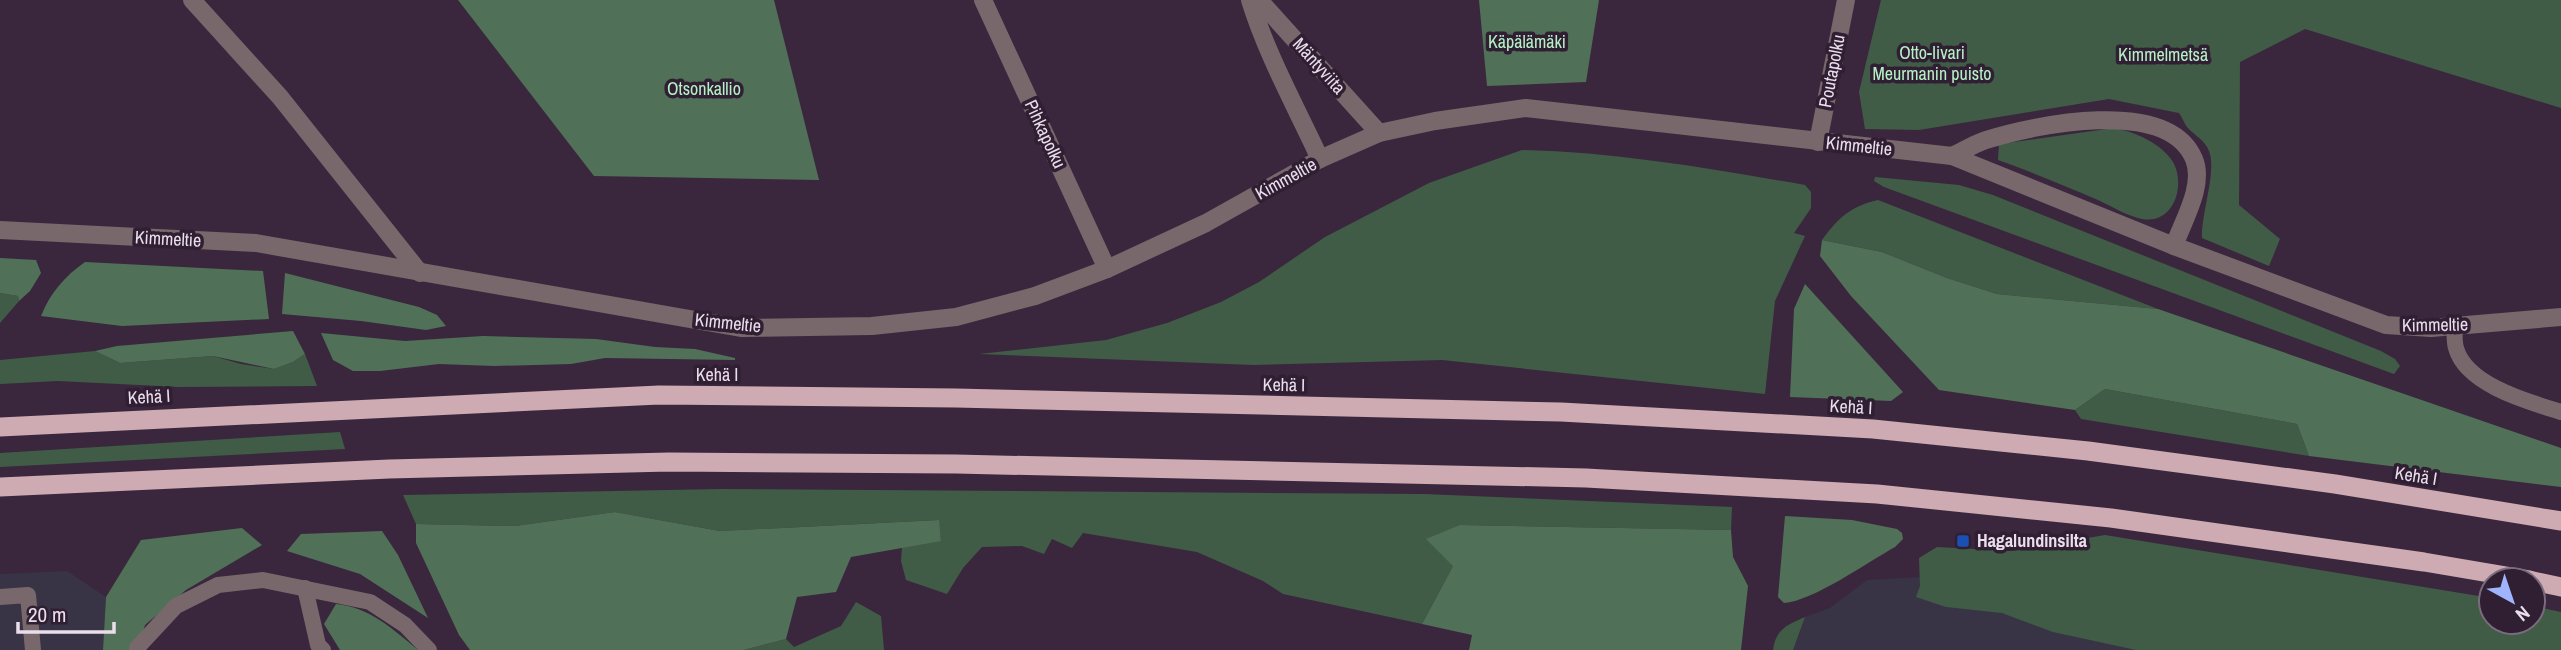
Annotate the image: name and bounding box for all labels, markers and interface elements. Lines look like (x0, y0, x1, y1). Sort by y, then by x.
park label: Käpälämäki (1488, 29, 1566, 54)
street label: Mäntyviita (1287, 32, 1351, 99)
street label: Poutapolku (1812, 32, 1851, 110)
park label: Otto-Iivari Meurmanin puisto (1873, 40, 1991, 86)
park label: Kimmelmetsä (2118, 42, 2208, 67)
park label: Otsonkallio (667, 76, 741, 101)
street label: Pihkapolku (1019, 95, 1072, 172)
street label: Kimmeltie (1825, 130, 1893, 161)
street label: Kimmeltie (1251, 152, 1321, 206)
street label: Kimmeltie (134, 224, 202, 253)
street label: Kimmeltie (694, 307, 762, 338)
street label: Kimmeltie (2402, 311, 2468, 338)
street label: Kehä I (696, 362, 738, 387)
street label: Kehä I (1262, 372, 1306, 397)
street label: Kehä I (127, 383, 171, 410)
street label: Kehä I (1829, 393, 1873, 420)
street label: Kehä I (2393, 460, 2439, 491)
place label: Hagalundinsilta (1977, 528, 2088, 553)
marker: Hagalundinsilta (1955, 533, 1971, 549)
north arrow (2477, 566, 2547, 636)
scale bar (18, 590, 114, 634)
text: 20 m (28, 600, 66, 629)
text: N (2510, 600, 2536, 628)

